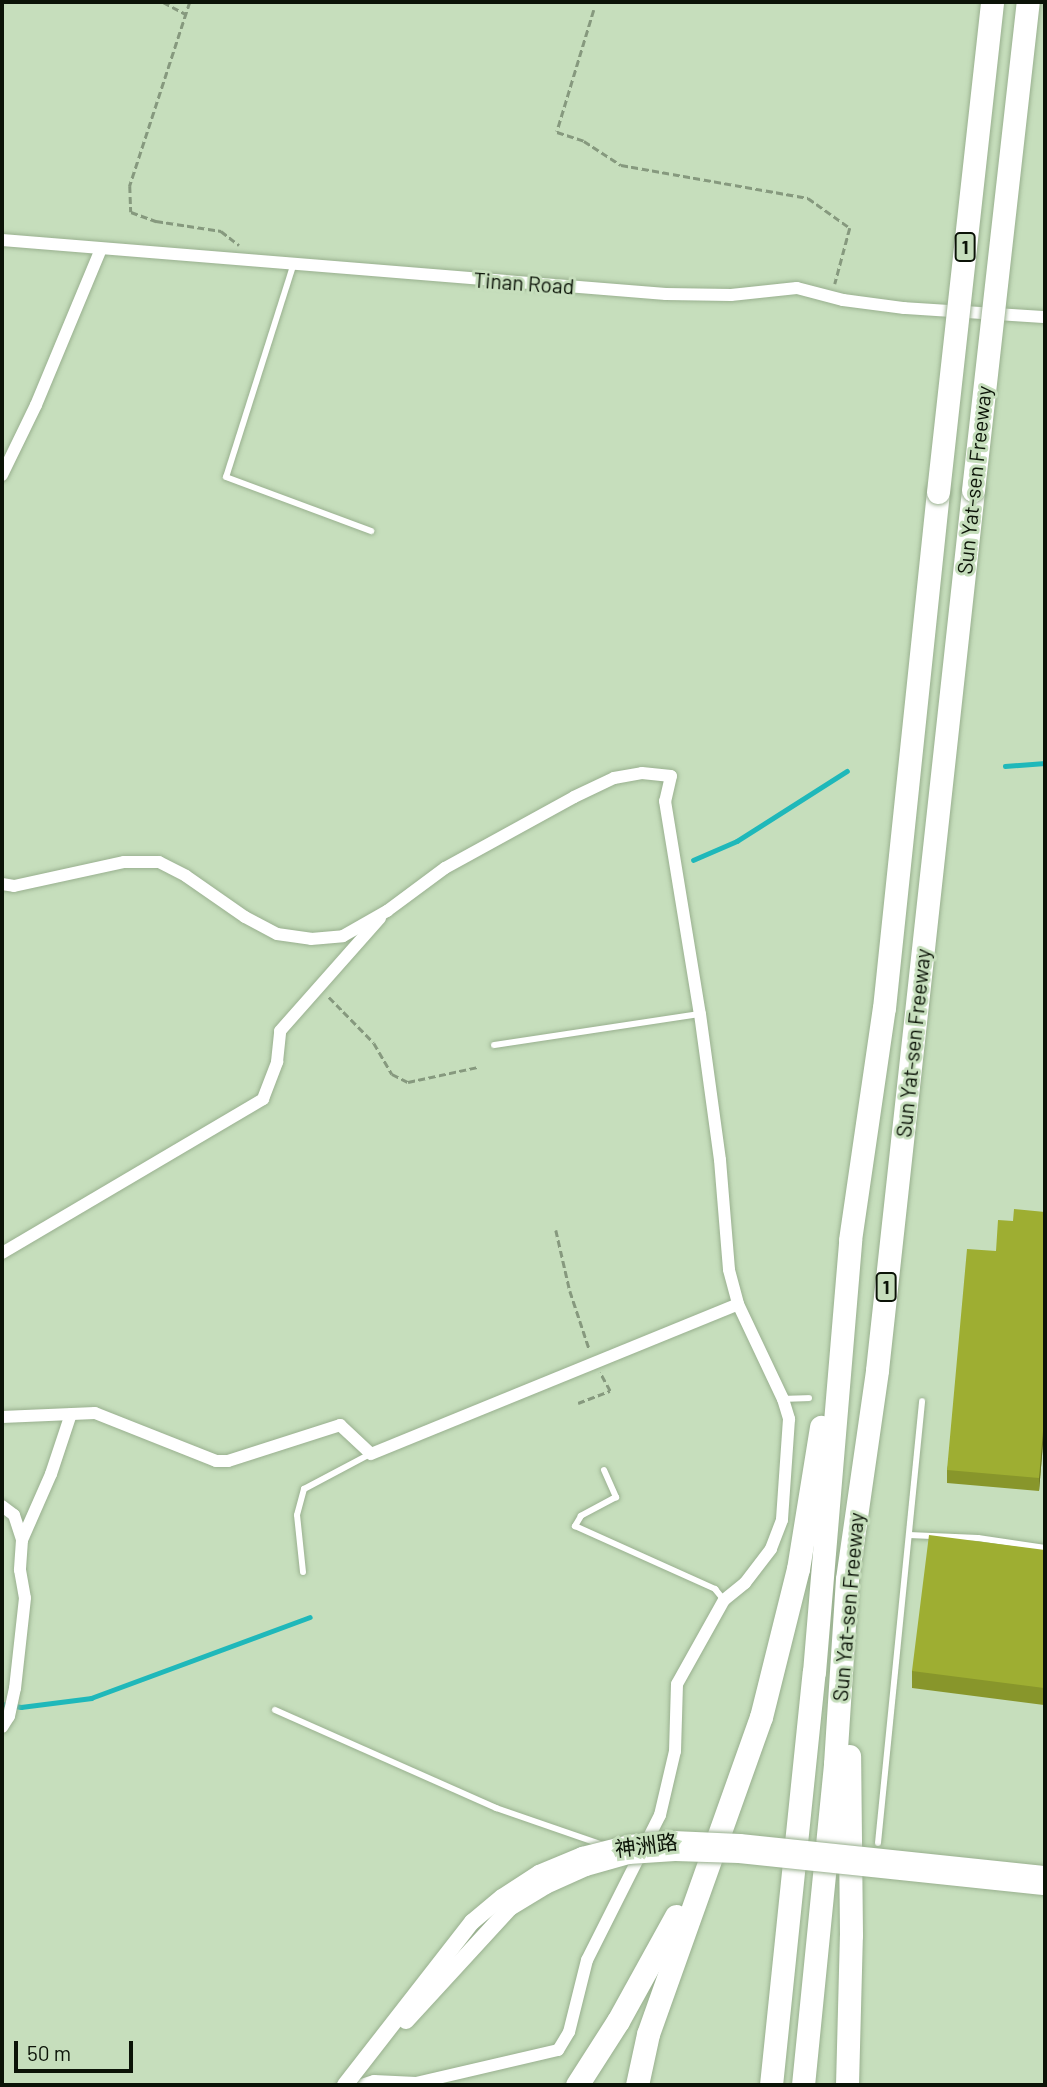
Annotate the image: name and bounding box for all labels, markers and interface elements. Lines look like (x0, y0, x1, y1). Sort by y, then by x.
road number: 1 (954, 232, 976, 262)
street label: Tinan Road (473, 267, 575, 299)
street label: Sun Yat-sen Freeway (952, 384, 996, 576)
street label: Sun Yat-sen Freeway (891, 947, 935, 1139)
road number: 1 (876, 1272, 896, 1302)
street label: Sun Yat-sen Freeway (827, 1511, 869, 1703)
street label: 神洲路 (613, 1829, 679, 1861)
scale bar (18, 2028, 136, 2072)
text: 50 m (27, 2040, 71, 2065)

